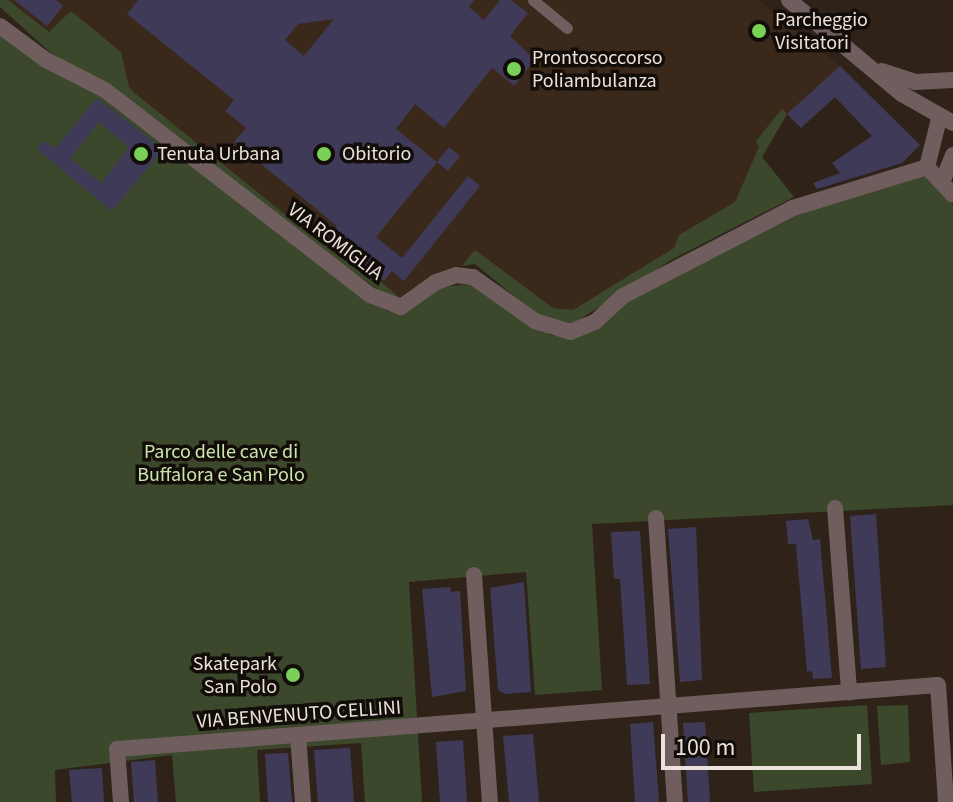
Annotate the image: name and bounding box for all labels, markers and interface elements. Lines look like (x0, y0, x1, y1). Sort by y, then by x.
place label: Parcheggio Visitatori (775, 8, 868, 55)
marker: Parcheggio Visitatori (750, 22, 768, 40)
place label: Prontosoccorso Poliambulanza (532, 46, 663, 93)
marker: Prontosoccorso Poliambulanza (503, 58, 525, 80)
place label: Tenuta Urbana (157, 142, 280, 166)
place label: Obitorio (342, 142, 411, 166)
marker: Obitorio (313, 143, 335, 165)
marker: Tenuta Urbana (132, 145, 150, 163)
street label: VIA ROMIGLIA (283, 198, 387, 286)
park label: Parco delle cave di Buffalora e San Polo (137, 441, 305, 488)
place label: Skatepark San Polo (193, 652, 277, 699)
marker: Skatepark San Polo (284, 666, 302, 684)
street label: VIA BENVENUTO CELLINI (196, 696, 402, 734)
scale bar (665, 718, 865, 768)
text: 100 m (675, 730, 735, 765)

